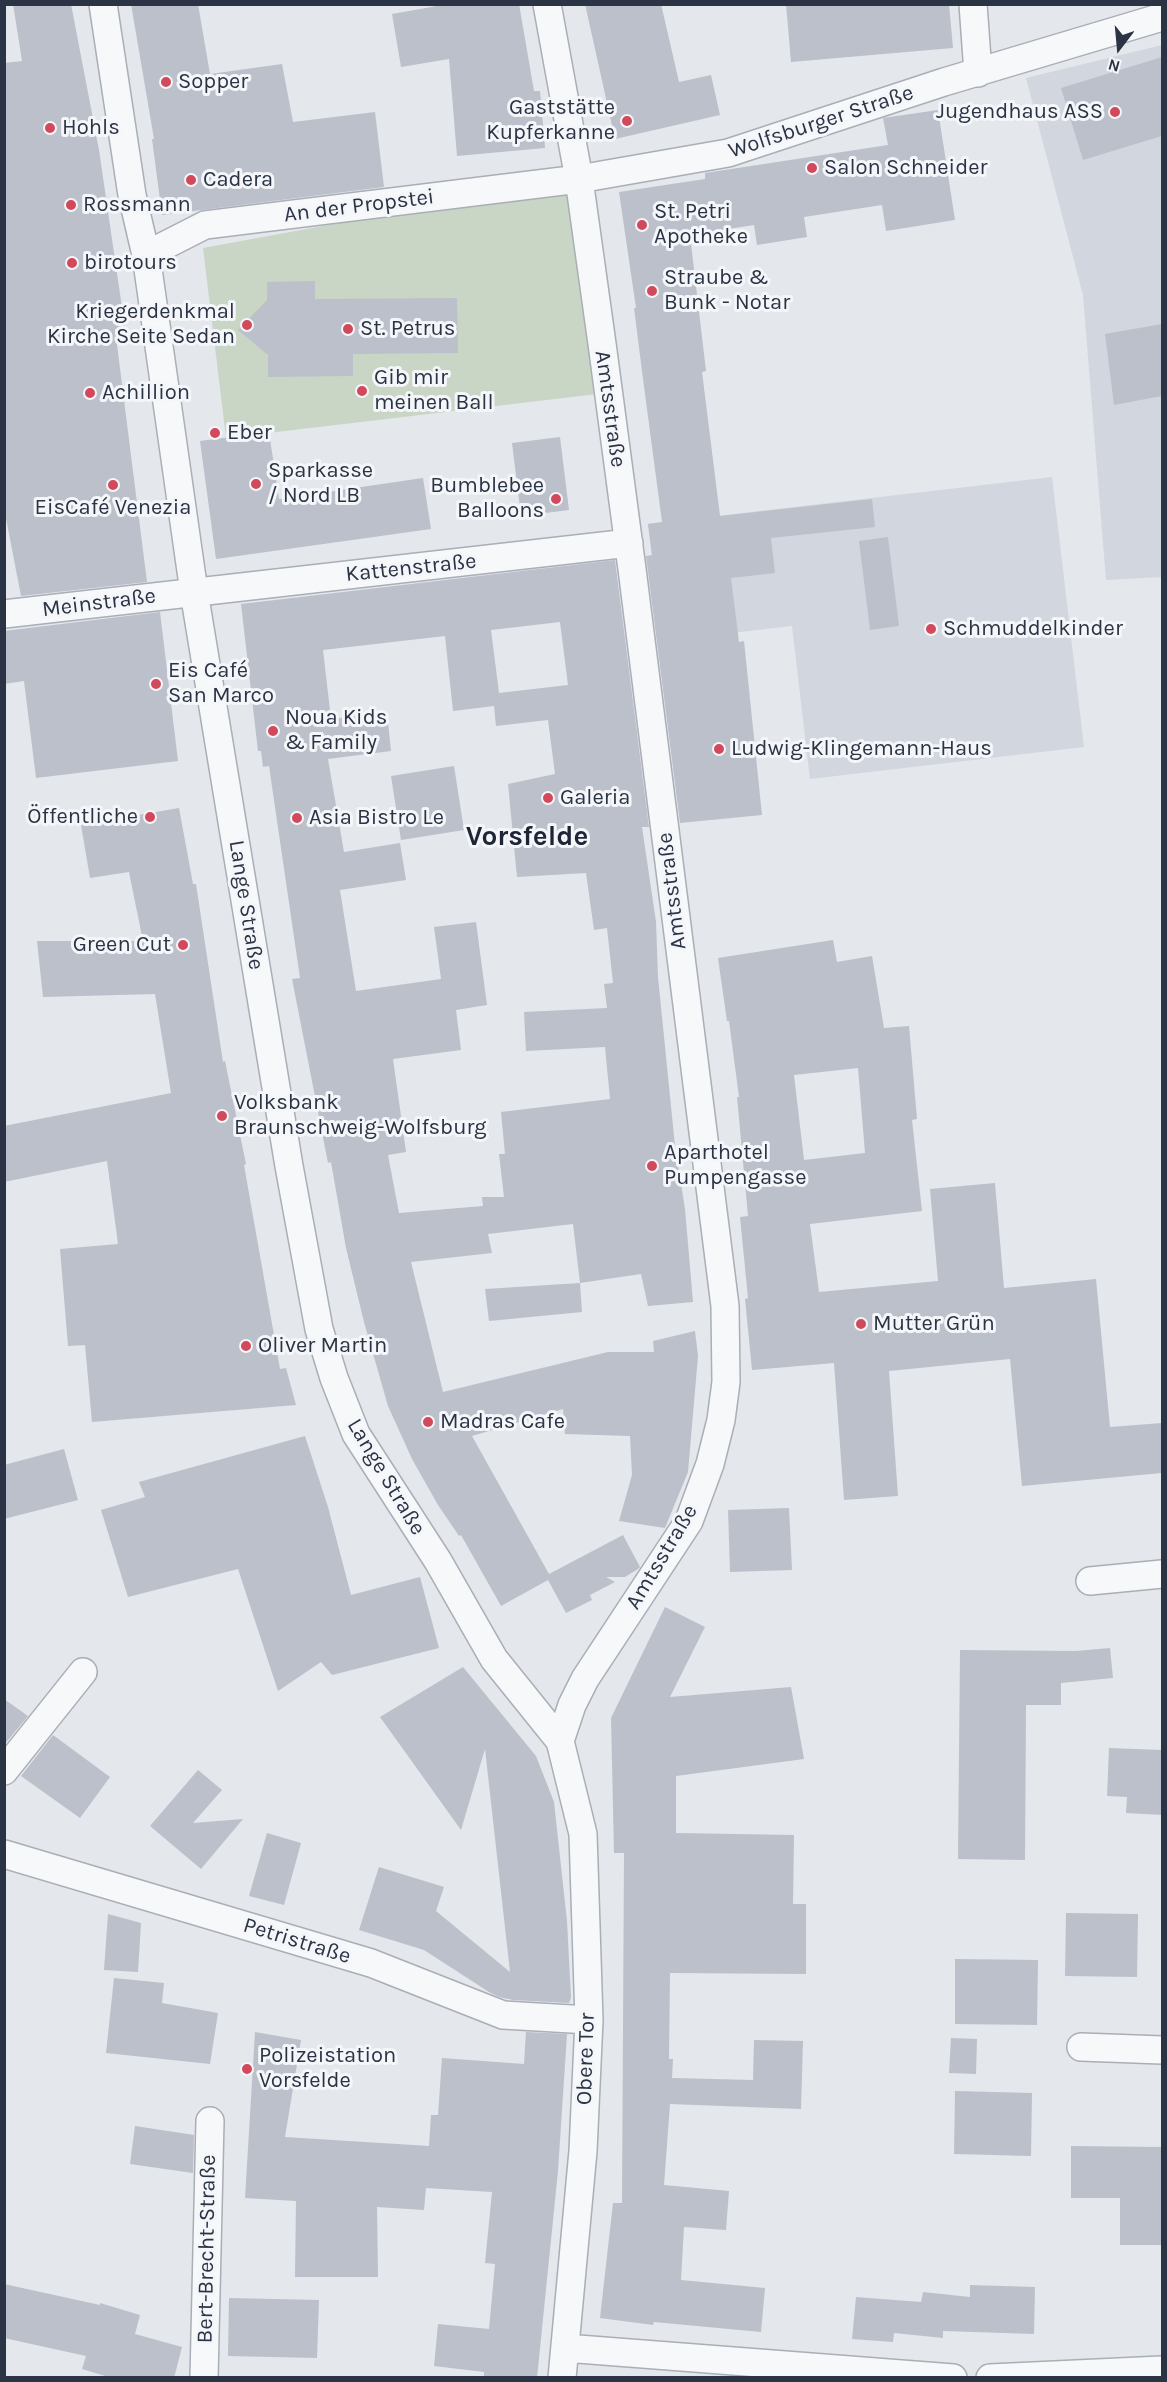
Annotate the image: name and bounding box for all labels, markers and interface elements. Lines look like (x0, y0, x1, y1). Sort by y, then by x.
north arrow (1089, 18, 1149, 78)
text: N (1106, 55, 1122, 77)
place label: Sopper (178, 69, 248, 95)
marker: Sopper (159, 75, 173, 89)
street label: Wolfsburger Straße (725, 80, 917, 164)
place label: Gaststätte Kupferkanne (486, 95, 615, 146)
place label: Jugendhaus ASS (936, 99, 1103, 125)
marker: Jugendhaus ASS (1108, 105, 1122, 119)
marker: Gaststätte Kupferkanne (620, 114, 634, 128)
place label: Hohls (62, 115, 120, 141)
marker: Hohls (43, 121, 57, 135)
place label: Salon Schneider (824, 155, 987, 181)
marker: Salon Schneider (805, 161, 819, 175)
place label: Cadera (203, 167, 273, 193)
marker: Cadera (184, 173, 198, 187)
street label: An der Propstei (282, 184, 436, 228)
place label: Rossmann (83, 192, 191, 218)
marker: Rossmann (64, 198, 78, 212)
place label: St. Petri Apotheke (654, 199, 748, 250)
marker: St. Petri Apotheke (635, 218, 649, 232)
place label: birotours (84, 250, 177, 276)
marker: birotours (65, 256, 79, 270)
place label: Straube & Bunk - Notar (664, 265, 790, 316)
marker: Straube & Bunk - Notar (645, 284, 659, 298)
place label: Kriegerdenkmal Kirche Seite Sedan (47, 299, 235, 350)
place label: St. Petrus (360, 316, 455, 342)
marker: Kriegerdenkmal Kirche Seite Sedan (240, 318, 254, 332)
marker: St. Petrus (341, 322, 355, 336)
street label: Amtsstraße (589, 349, 631, 469)
place label: Gib mir meinen Ball (374, 365, 494, 416)
place label: Achillion (102, 380, 190, 406)
marker: Gib mir meinen Ball (355, 384, 369, 398)
marker: Achillion (83, 386, 97, 400)
place label: Eber (227, 420, 272, 446)
marker: Eber (208, 426, 222, 440)
place label: Sparkasse / Nord LB (268, 458, 373, 510)
place label: Bumblebee Balloons (430, 473, 544, 524)
marker: Sparkasse / Nord LB (249, 477, 263, 491)
marker: EisCafé Venezia (106, 478, 120, 492)
marker: Bumblebee Balloons (549, 492, 563, 506)
place label: EisCafé Venezia (35, 495, 191, 521)
street label: Kattenstraße (344, 548, 478, 588)
street label: Meinstraße (41, 583, 157, 623)
place label: Schmuddelkinder (943, 616, 1123, 642)
marker: Schmuddelkinder (924, 622, 938, 636)
place label: Eis Café San Marco (168, 658, 274, 710)
marker: Eis Café San Marco (149, 677, 163, 691)
place label: Noua Kids & Family (285, 705, 387, 756)
marker: Noua Kids & Family (266, 724, 280, 738)
place label: Ludwig-Klingemann-Haus (731, 736, 992, 762)
marker: Ludwig-Klingemann-Haus (712, 742, 726, 756)
place label: Galeria (560, 785, 630, 811)
marker: Galeria (541, 791, 555, 805)
place label: Öffentliche (27, 804, 138, 830)
place label: Asia Bistro Le (309, 805, 444, 831)
marker: Öffentliche (143, 810, 157, 824)
marker: Asia Bistro Le (290, 811, 304, 825)
district label: Vorsfelde (466, 820, 588, 854)
street label: Amtsstraße (652, 831, 692, 951)
street label: Lange Straße (223, 838, 269, 972)
place label: Green Cut (73, 932, 171, 958)
marker: Green Cut (176, 938, 190, 952)
place label: Volksbank Braunschweig-Wolfsburg (234, 1090, 486, 1142)
marker: Volksbank Braunschweig-Wolfsburg (215, 1109, 229, 1123)
place label: Aparthotel Pumpengasse (664, 1140, 806, 1192)
marker: Aparthotel Pumpengasse (645, 1159, 659, 1173)
place label: Mutter Grün (873, 1311, 995, 1337)
marker: Mutter Grün (854, 1317, 868, 1331)
place label: Oliver Martin (258, 1333, 387, 1359)
marker: Oliver Martin (239, 1339, 253, 1353)
place label: Madras Cafe (440, 1409, 565, 1435)
street label: Lange Straße (341, 1414, 431, 1540)
marker: Madras Cafe (421, 1415, 435, 1429)
street label: Amtsstraße (620, 1500, 704, 1614)
street label: Petristraße (240, 1912, 354, 1970)
street label: Obere Tor (571, 2012, 601, 2106)
place label: Polizeistation Vorsfelde (259, 2043, 396, 2094)
marker: Polizeistation Vorsfelde (240, 2062, 254, 2076)
street label: Bert-Brecht-Straße (192, 2154, 222, 2344)

